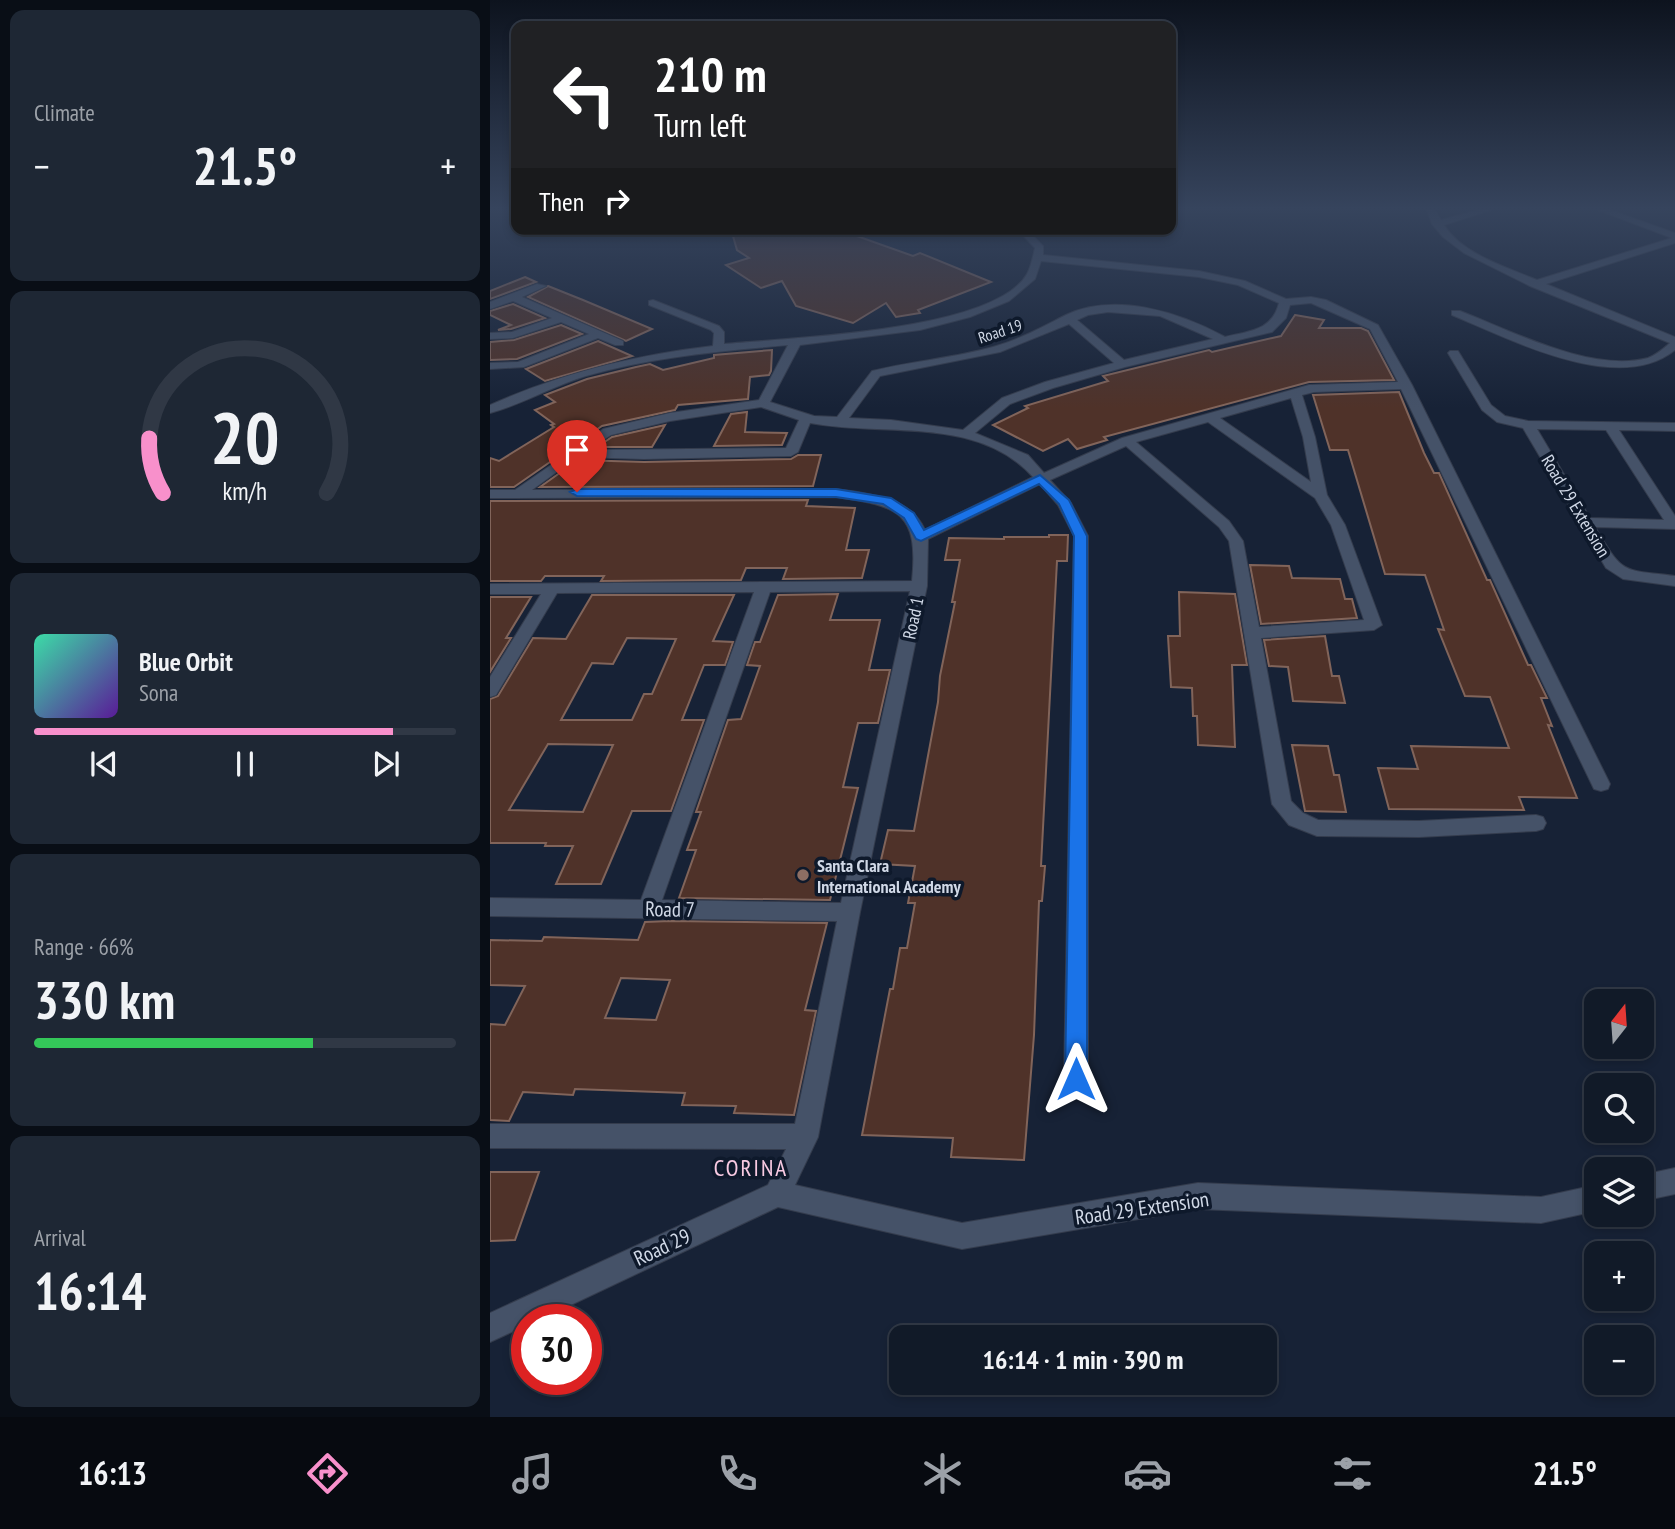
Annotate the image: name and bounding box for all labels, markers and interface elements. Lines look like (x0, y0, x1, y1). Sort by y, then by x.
text: 210 m (654, 42, 767, 106)
icon: left (539, 49, 630, 140)
text: Climate (34, 98, 95, 127)
text: Turn left (654, 104, 746, 146)
text: 21.5° (193, 132, 297, 199)
text: − (34, 141, 50, 190)
text: + (440, 141, 456, 190)
icon: right (598, 182, 636, 220)
text: Then (539, 185, 584, 218)
street label: Road 19 (975, 315, 1025, 347)
text: 20 (210, 390, 280, 484)
pin (547, 420, 607, 492)
icon: arrive (558, 431, 596, 469)
street label: Road 29 Extension (1536, 451, 1616, 561)
text: km/h (223, 475, 267, 507)
street label: Road 1 (897, 595, 929, 641)
text: Blue Orbit (139, 645, 233, 678)
text: Sona (139, 678, 178, 707)
icon: previous (85, 745, 123, 783)
icon: pause (226, 745, 264, 783)
icon: next (367, 745, 405, 783)
place label: Santa Clara International Academy (817, 854, 961, 898)
marker: Santa Clara International Academy (795, 867, 811, 883)
street label: Road 7 (645, 895, 695, 923)
text: Range · 66% (34, 932, 134, 961)
text: 330 km (34, 966, 175, 1033)
north arrow (1584, 989, 1654, 1059)
map controls (1584, 989, 1654, 1395)
position arrow (1039, 1042, 1113, 1116)
button: search (1584, 1073, 1654, 1143)
district label: CORINA (714, 1153, 788, 1182)
button: layers (1584, 1157, 1654, 1227)
street label: Road 29 Extension (1073, 1185, 1211, 1231)
street label: Road 29 (629, 1222, 695, 1272)
text: Arrival (34, 1223, 86, 1252)
button: + (1584, 1241, 1654, 1311)
text: 16:14 (34, 1257, 146, 1324)
speed limit sign: 30 (511, 1304, 602, 1395)
button: − (1584, 1325, 1654, 1395)
text: 16:14 · 1 min · 390 m (983, 1343, 1183, 1376)
icon: directions (303, 1449, 352, 1498)
icon: music (508, 1449, 557, 1498)
icon: phone (713, 1449, 762, 1498)
icon: climate (918, 1449, 967, 1498)
icon: car (1123, 1449, 1172, 1498)
icon: filters (1328, 1449, 1377, 1498)
text: 16:13 (78, 1452, 147, 1494)
text: 21.5° (1533, 1452, 1597, 1494)

